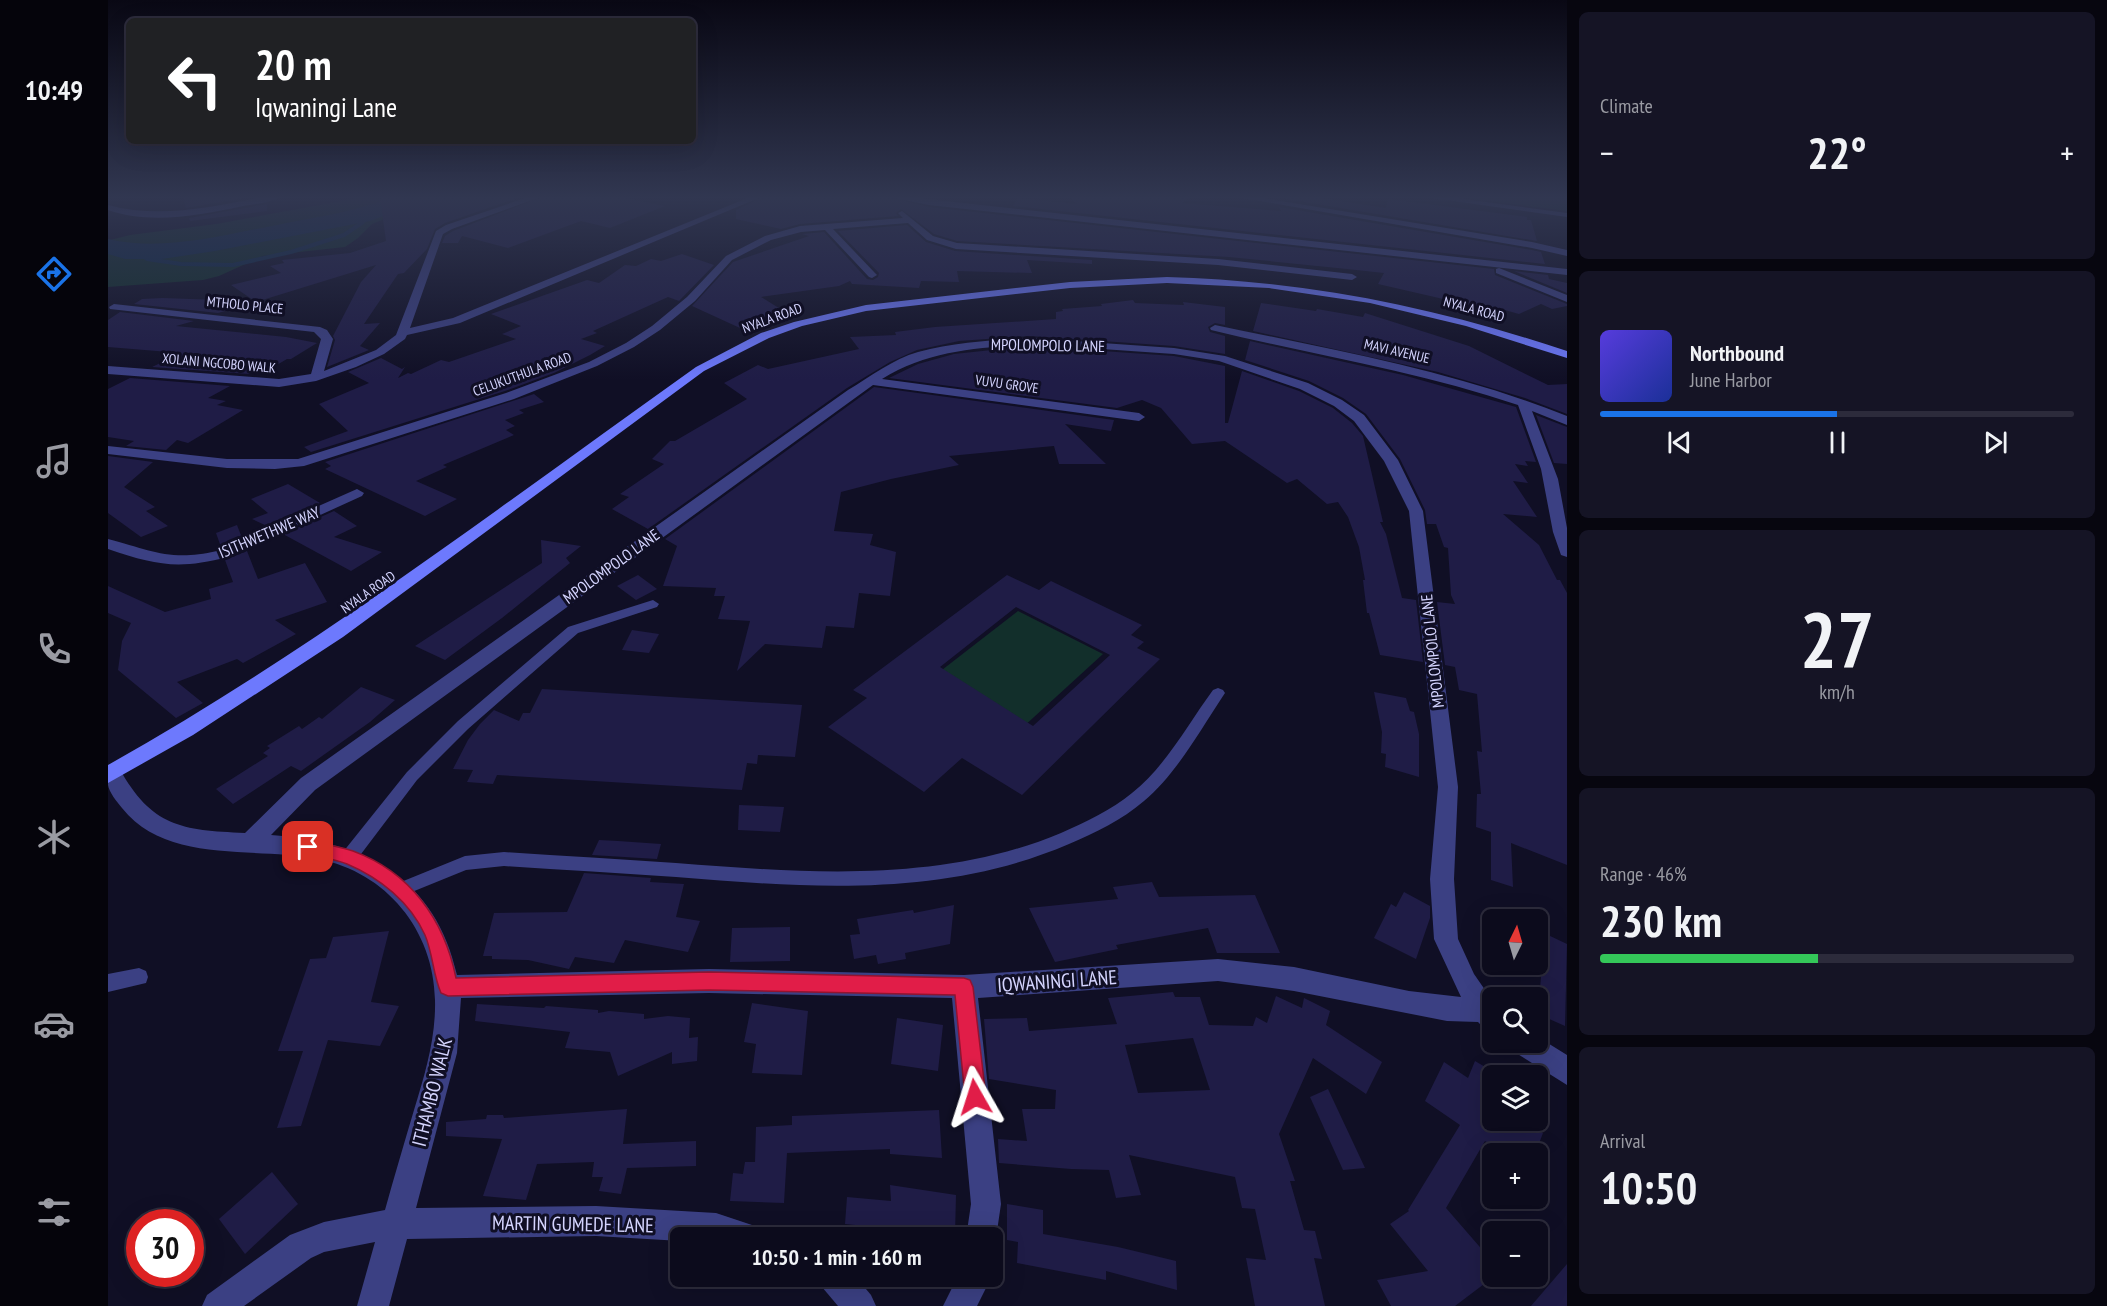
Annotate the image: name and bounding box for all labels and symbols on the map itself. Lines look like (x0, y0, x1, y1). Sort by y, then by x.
street label: MTHOLO PLACE (206, 292, 284, 318)
street label: NYALA ROAD (1442, 292, 1506, 326)
street label: NYALA ROAD (740, 299, 804, 337)
street label: MPOLOMPOLO LANE (991, 334, 1105, 356)
street label: MAVI AVENUE (1362, 335, 1432, 367)
street label: CELUKUTHULA ROAD (470, 348, 574, 400)
street label: XOLANI NGCOBO WALK (161, 349, 277, 377)
street label: VUVU GROVE (973, 371, 1040, 397)
street label: ISITHWETHWE WAY (215, 501, 323, 562)
street label: MPOLOMPOLO LANE (559, 524, 663, 608)
street label: NYALA ROAD (337, 567, 399, 617)
street label: MPOLOMPOLO LANE (1416, 593, 1448, 709)
pin (282, 821, 333, 872)
north arrow (1482, 909, 1548, 975)
street label: IQWANINGI LANE (996, 964, 1118, 998)
street label: ITHAMBO WALK (406, 1035, 458, 1149)
position arrow (943, 1065, 1007, 1129)
speed limit sign: 30 (126, 1209, 204, 1287)
street label: MARTIN GUMEDE LANE (492, 1210, 654, 1238)

